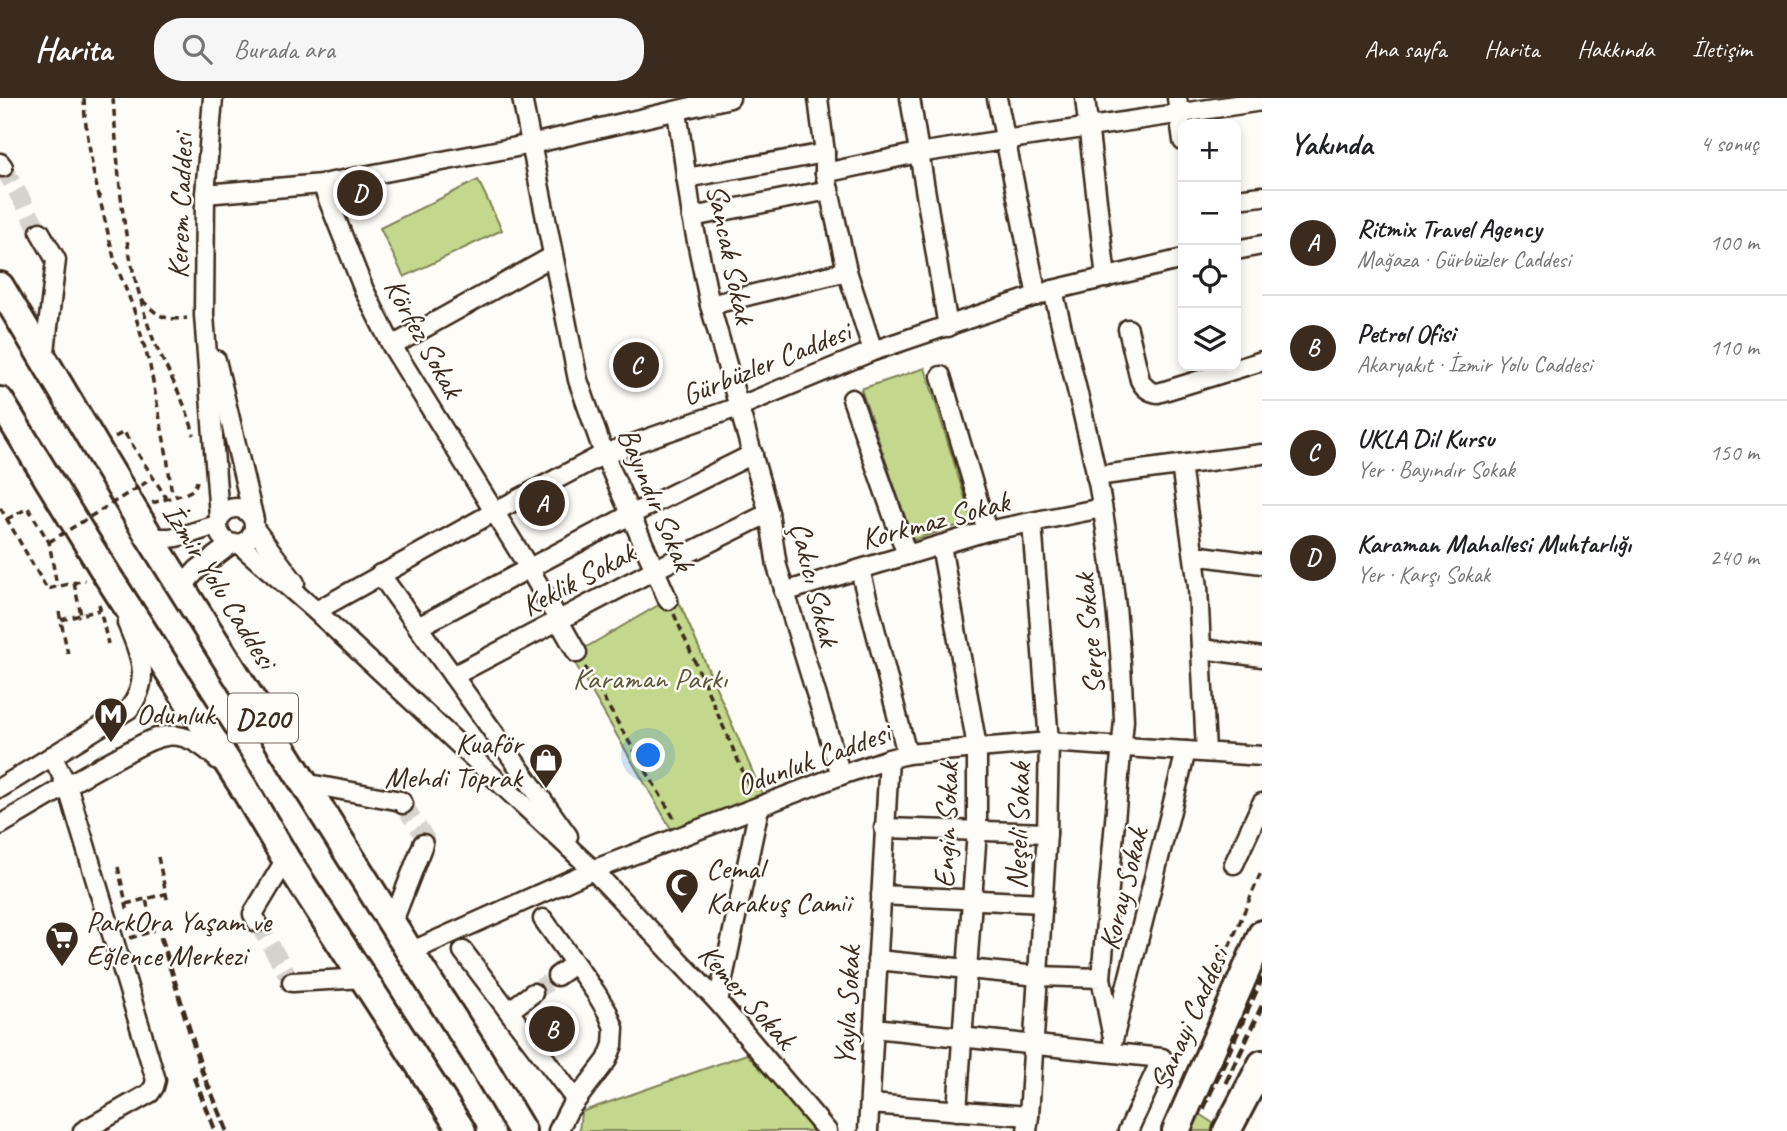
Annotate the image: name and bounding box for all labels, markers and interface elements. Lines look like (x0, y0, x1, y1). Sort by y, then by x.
search box (154, 18, 644, 81)
text: Harita (35, 28, 112, 70)
icon: search (178, 30, 216, 68)
text: Burada ara (234, 33, 335, 66)
text: Ana sayfa (1365, 34, 1446, 64)
text: Harita (1484, 34, 1539, 64)
text: Hakkında (1577, 34, 1654, 64)
text: İletişim (1692, 34, 1752, 64)
map controls (1178, 119, 1241, 371)
button: + (1178, 119, 1241, 182)
text: Yakında (1290, 125, 1372, 163)
street label: Kerem Caddesi (158, 129, 202, 279)
text: 4 sonuç (1700, 129, 1759, 158)
pin: D (337, 167, 383, 219)
street label: Sancak Sokak (698, 181, 765, 329)
button: − (1178, 182, 1241, 245)
text: Ritmix Travel Agency (1357, 212, 1542, 245)
text: A (1307, 228, 1319, 257)
text: 100 m (1710, 228, 1759, 257)
button: locate (1178, 245, 1241, 308)
text: Mağaza · Gürbüzler Caddesi (1357, 245, 1570, 274)
street label: Körfez Sokak (376, 272, 473, 406)
button: layers (1178, 308, 1241, 371)
street label: Gürbüzler Caddesi (676, 311, 859, 414)
text: Petrol Ofisi (1357, 317, 1455, 350)
text: B (1307, 333, 1319, 362)
text: 110 m (1710, 333, 1759, 362)
pin: C (613, 339, 659, 391)
text: Akaryakıt · İzmir Yolu Caddesi (1357, 350, 1592, 379)
street label: Bayındır Sokak (609, 422, 704, 578)
text: UKLA Dil Kursu (1357, 422, 1494, 455)
text: C (1308, 438, 1318, 467)
text: 150 m (1710, 438, 1759, 467)
text: Yer · Bayındır Sokak (1357, 455, 1515, 484)
pin: A (519, 477, 565, 529)
street label: Korkmaz Sokak (857, 482, 1015, 558)
street label: İzmir Yolu Caddesi (154, 496, 288, 678)
street label: Çakıcı Sokak (781, 518, 849, 652)
text: Karaman Mahallesi Muhtarlığı (1357, 527, 1631, 560)
street label: Keklik Sokak (515, 532, 643, 625)
text: D (1306, 543, 1320, 572)
text: 240 m (1710, 543, 1759, 572)
text: Yer · Karşı Sokak (1357, 560, 1490, 589)
street label: Serçe Sokak (1065, 570, 1113, 696)
park label: Karaman Parkı (573, 659, 729, 697)
road number: D200 (228, 694, 298, 742)
metro station icon: Odunluk (92, 695, 130, 744)
place label: Odunluk (136, 695, 216, 733)
street label: Odunluk Caddesi (731, 712, 898, 804)
place label: Kuaför Mehdi Toprak (384, 724, 525, 796)
your location (631, 738, 665, 772)
shop icon: Kuaför Mehdi Toprak (527, 741, 565, 790)
street label: Engin Sokak (925, 759, 967, 889)
street label: Neşeli Sokak (997, 760, 1039, 890)
street label: Koray Sokak (1090, 822, 1157, 954)
place label: Cemal Karakuş Camii (706, 849, 854, 921)
mosque icon: Cemal Karakuş Camii (663, 866, 701, 915)
place label: ParkOra Yaşam ve Eğlence Merkezi (86, 902, 273, 974)
supermarket icon: ParkOra Yaşam ve Eğlence Merkezi (43, 919, 81, 968)
street label: Kemer Sokak (690, 936, 805, 1058)
street label: Sanayi Caddesi (1141, 939, 1239, 1096)
street label: Yayla Sokak (825, 943, 869, 1067)
pin: B (529, 1003, 575, 1055)

